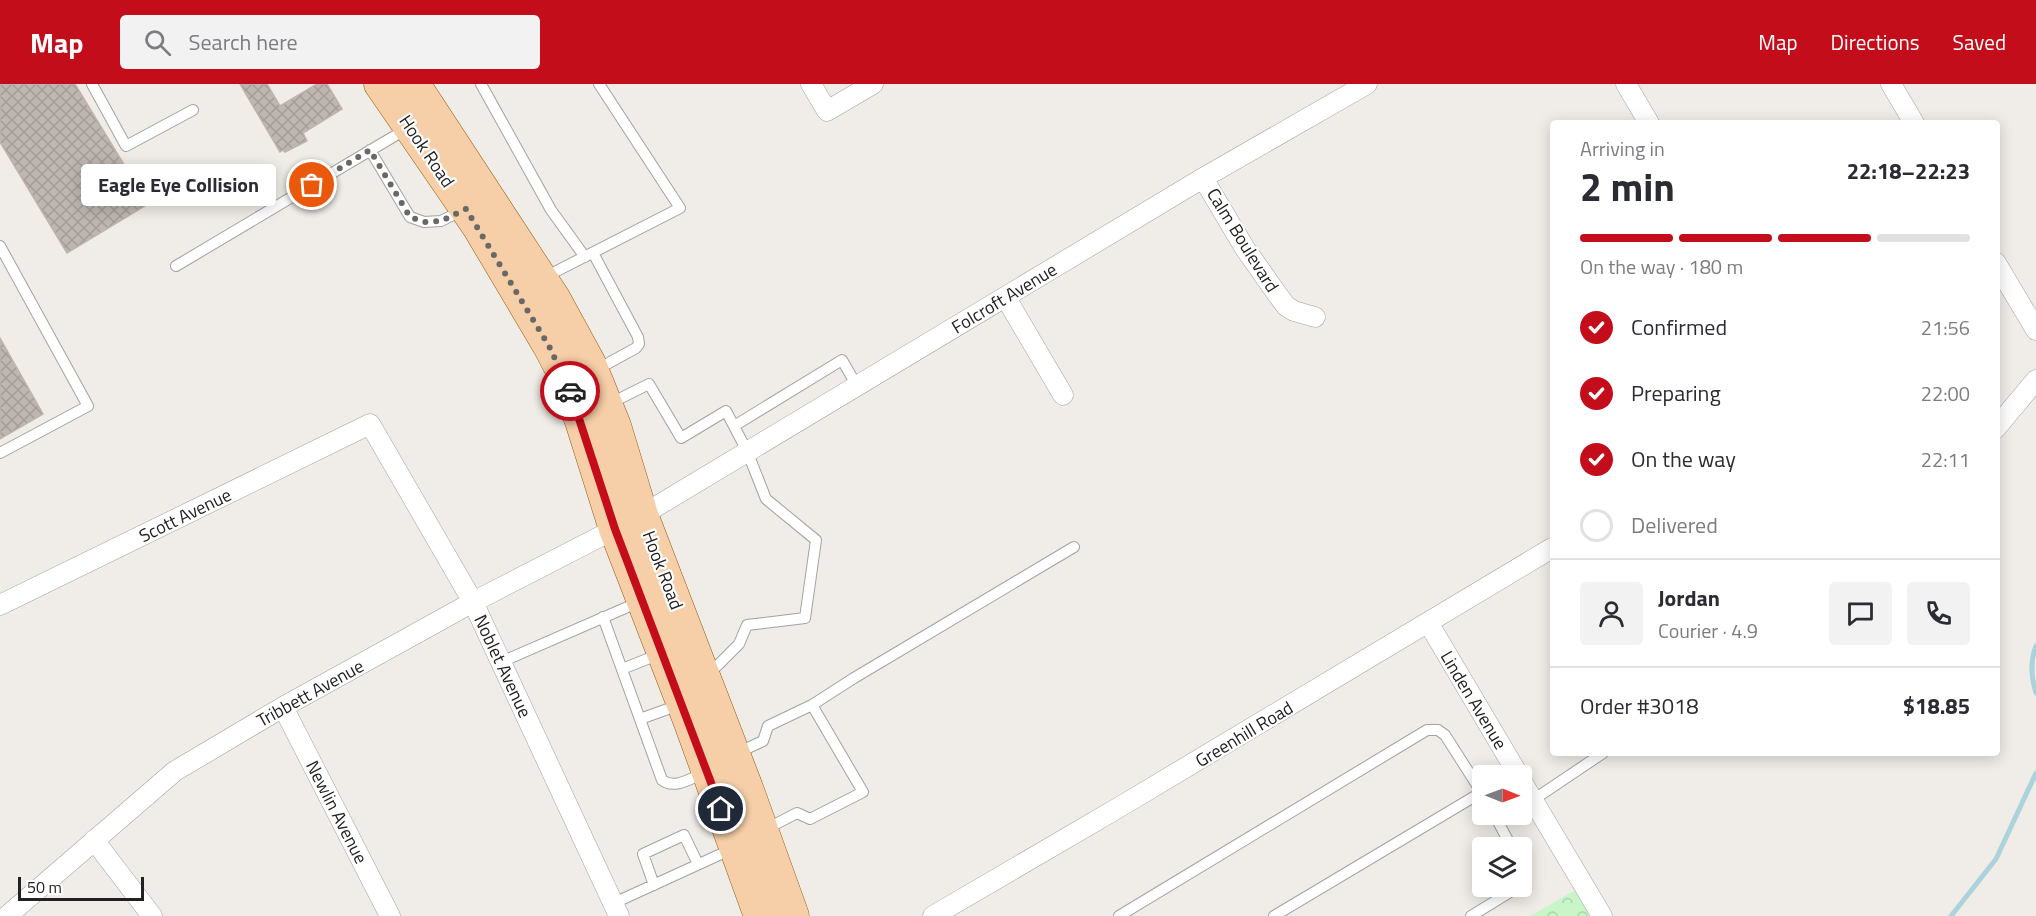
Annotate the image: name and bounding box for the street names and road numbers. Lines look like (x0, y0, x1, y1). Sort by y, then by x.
street label: Hook Road (393, 109, 461, 193)
street label: Calm Boulevard (1200, 183, 1286, 297)
street label: Folcroft Avenue (946, 256, 1062, 340)
street label: Scott Avenue (134, 481, 236, 549)
street label: Hook Road (636, 527, 690, 613)
street label: Noblet Avenue (467, 610, 539, 722)
street label: Linden Avenue (1434, 646, 1514, 754)
street label: Tribbett Avenue (251, 652, 369, 734)
street label: Greenhill Road (1190, 694, 1298, 774)
street label: Newlin Avenue (299, 756, 375, 868)

